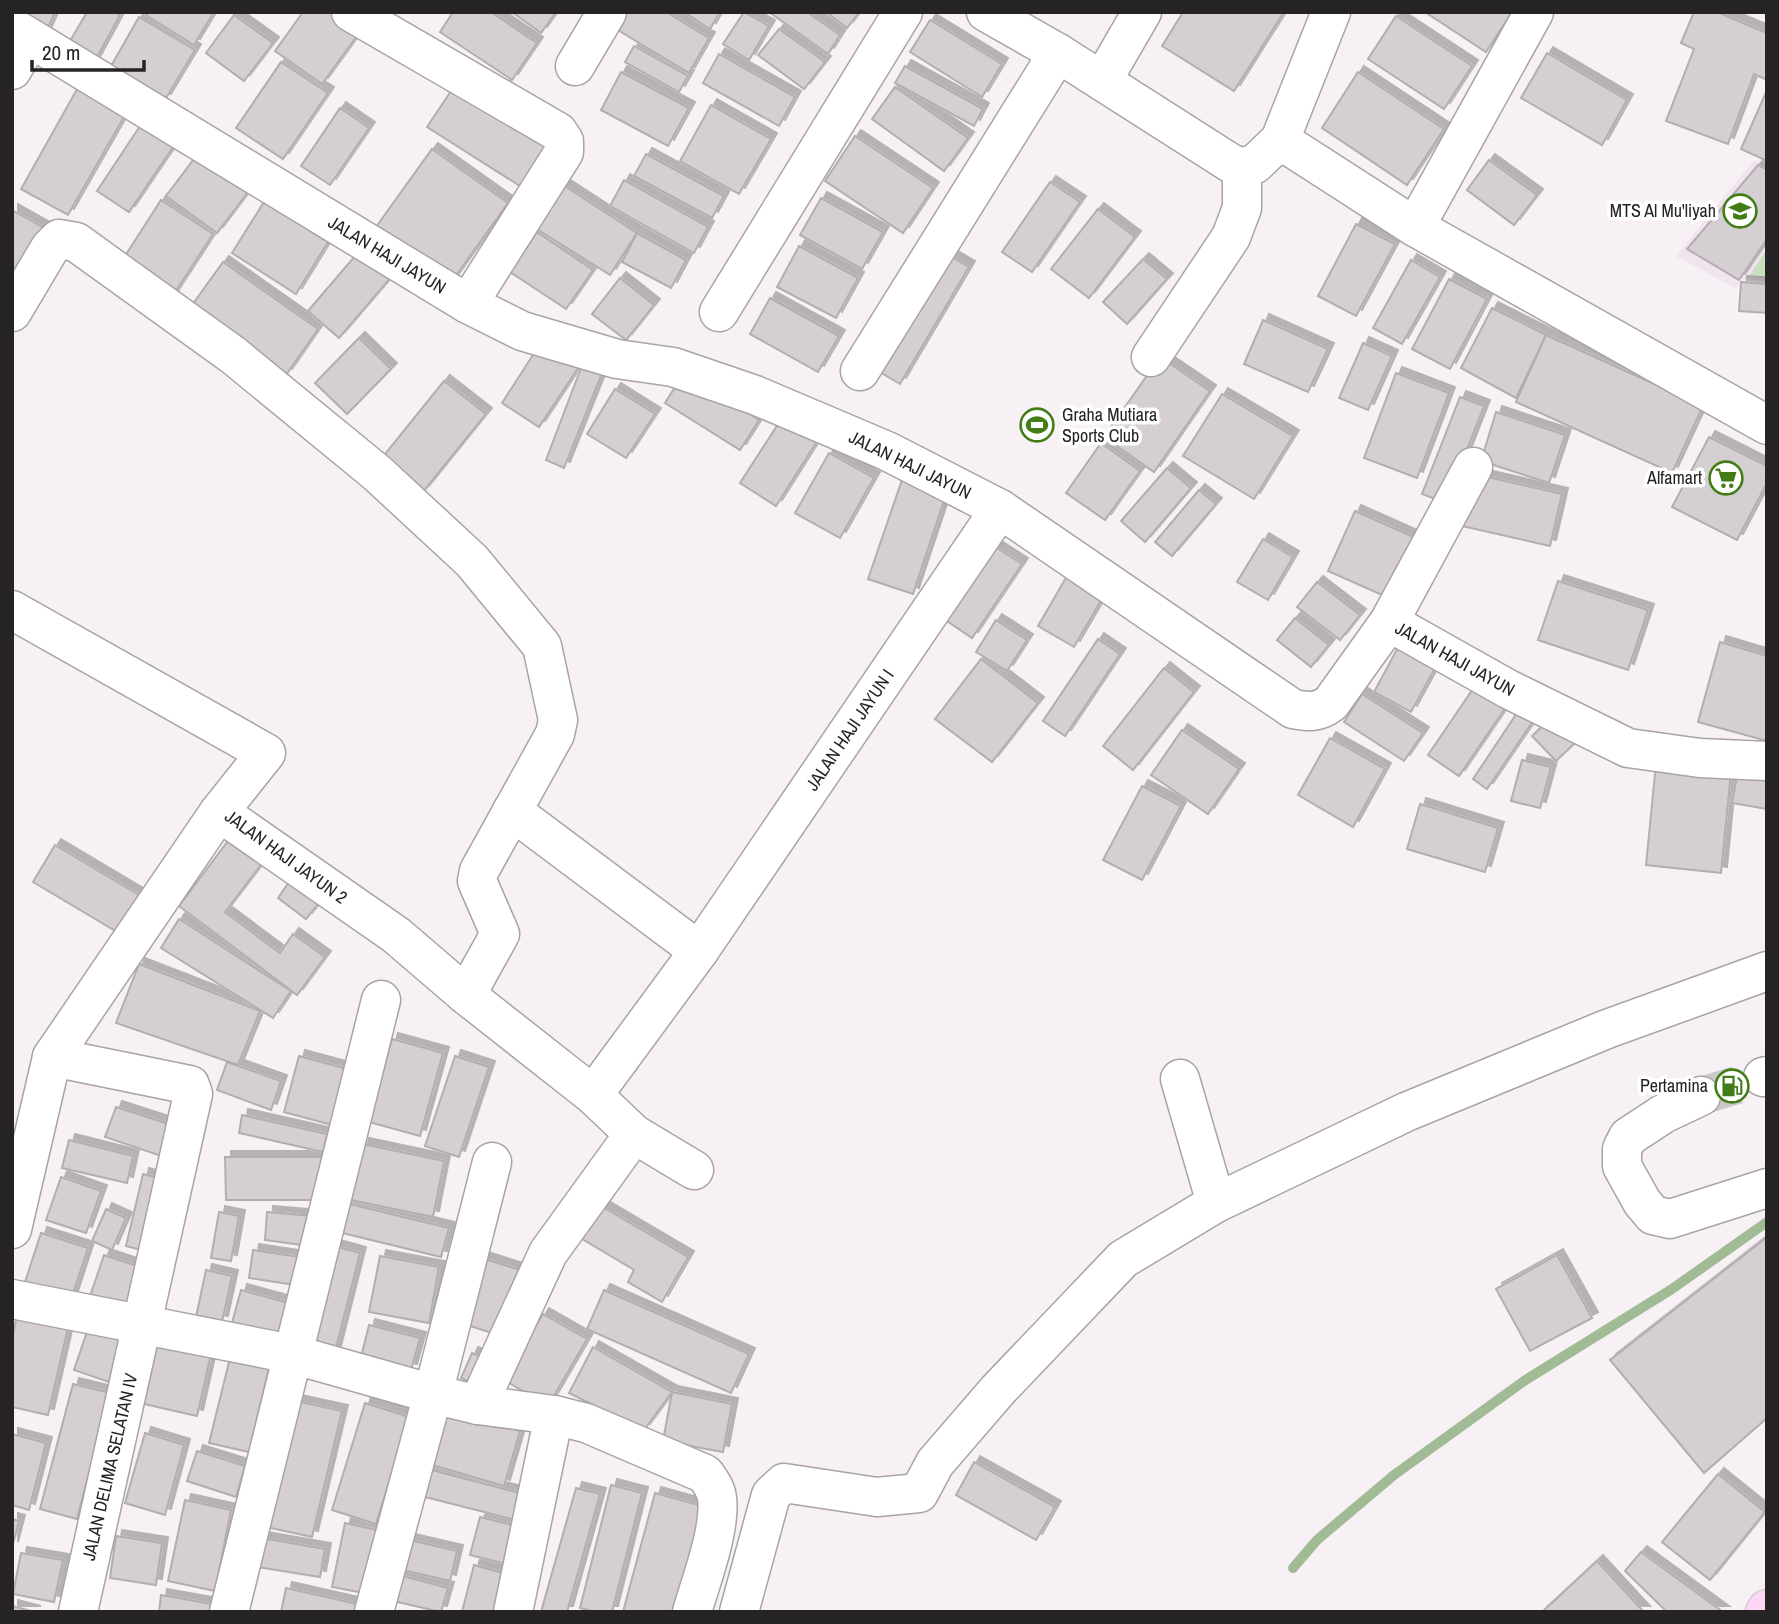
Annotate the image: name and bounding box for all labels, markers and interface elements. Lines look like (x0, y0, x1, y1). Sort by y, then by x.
scale bar (32, 28, 144, 72)
text: 20 m (42, 38, 80, 67)
school or university icon: MTS Al Mu'liyah (1721, 192, 1759, 230)
place label: MTS Al Mu'liyah (1610, 198, 1716, 223)
street label: JALAN HAJI JAYUN (324, 209, 451, 300)
place label: Graha Mutiara Sports Club (1062, 402, 1157, 448)
sports icon: Graha Mutiara Sports Club (1018, 406, 1056, 444)
street label: JALAN HAJI JAYUN (845, 424, 976, 505)
supermarket icon: Alfamart (1707, 459, 1745, 497)
place label: Alfamart (1646, 465, 1702, 490)
street label: JALAN HAJI JAYUN (1391, 615, 1520, 702)
street label: JALAN HAJI JAYUN I (800, 664, 900, 795)
street label: JALAN HAJI JAYUN 2 (220, 804, 353, 910)
fuel station icon: Pertamina (1713, 1067, 1751, 1105)
place label: Pertamina (1640, 1073, 1708, 1098)
street label: JALAN DELIMA SELATAN IV (76, 1371, 143, 1563)

